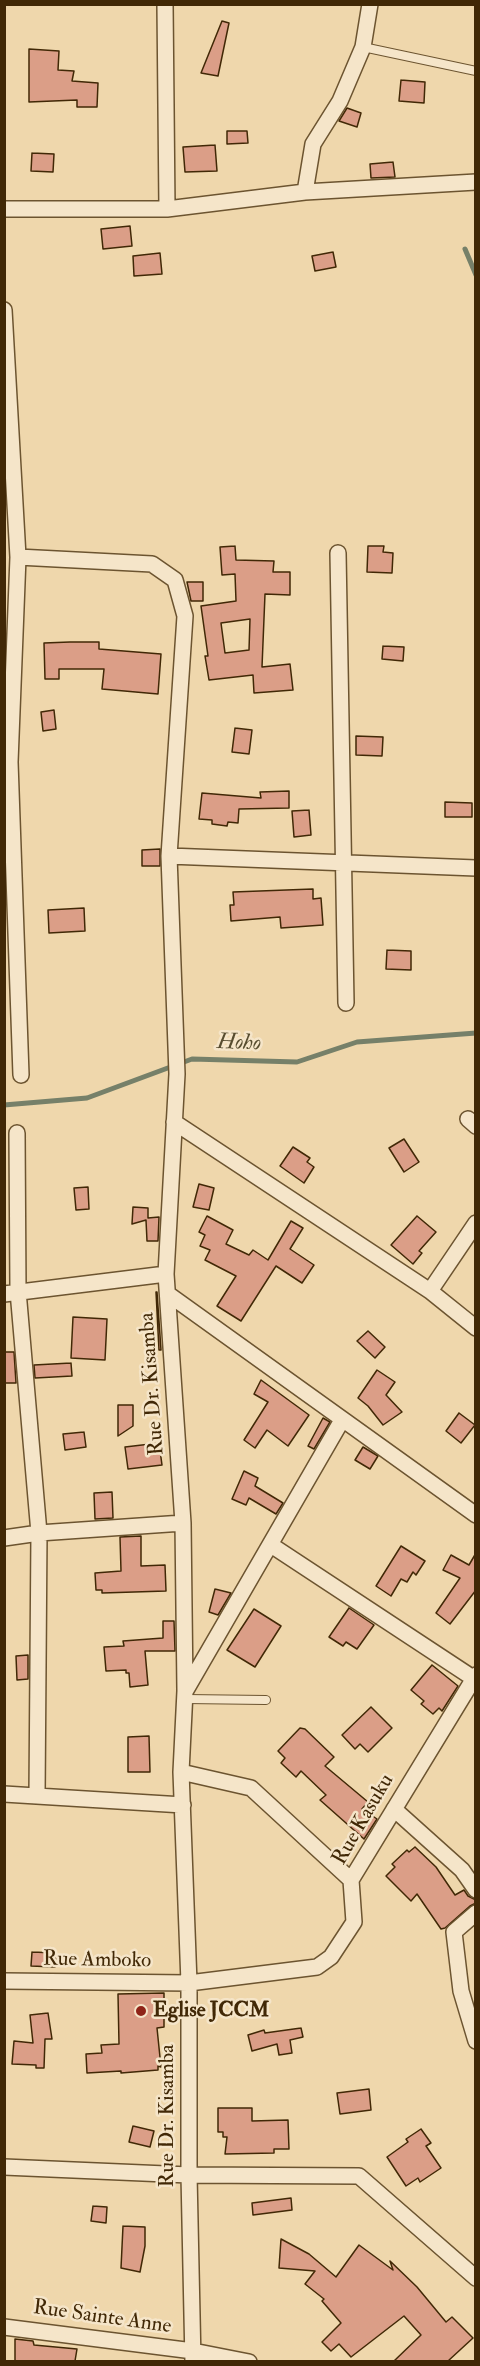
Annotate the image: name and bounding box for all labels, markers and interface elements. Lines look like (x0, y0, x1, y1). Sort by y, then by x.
water label: Hoho (217, 1030, 261, 1058)
street label: Rue Dr. Kisamba (135, 1312, 171, 1456)
street label: Rue Kasuku (328, 1770, 400, 1870)
street label: Rue Amboko (43, 1947, 151, 1975)
place label: Eglise JCCM (153, 1998, 269, 2024)
marker: Eglise JCCM (134, 2004, 148, 2018)
street label: Rue Dr. Kisamba (155, 2044, 181, 2188)
street label: Rue Sainte Anne (31, 2296, 173, 2340)

